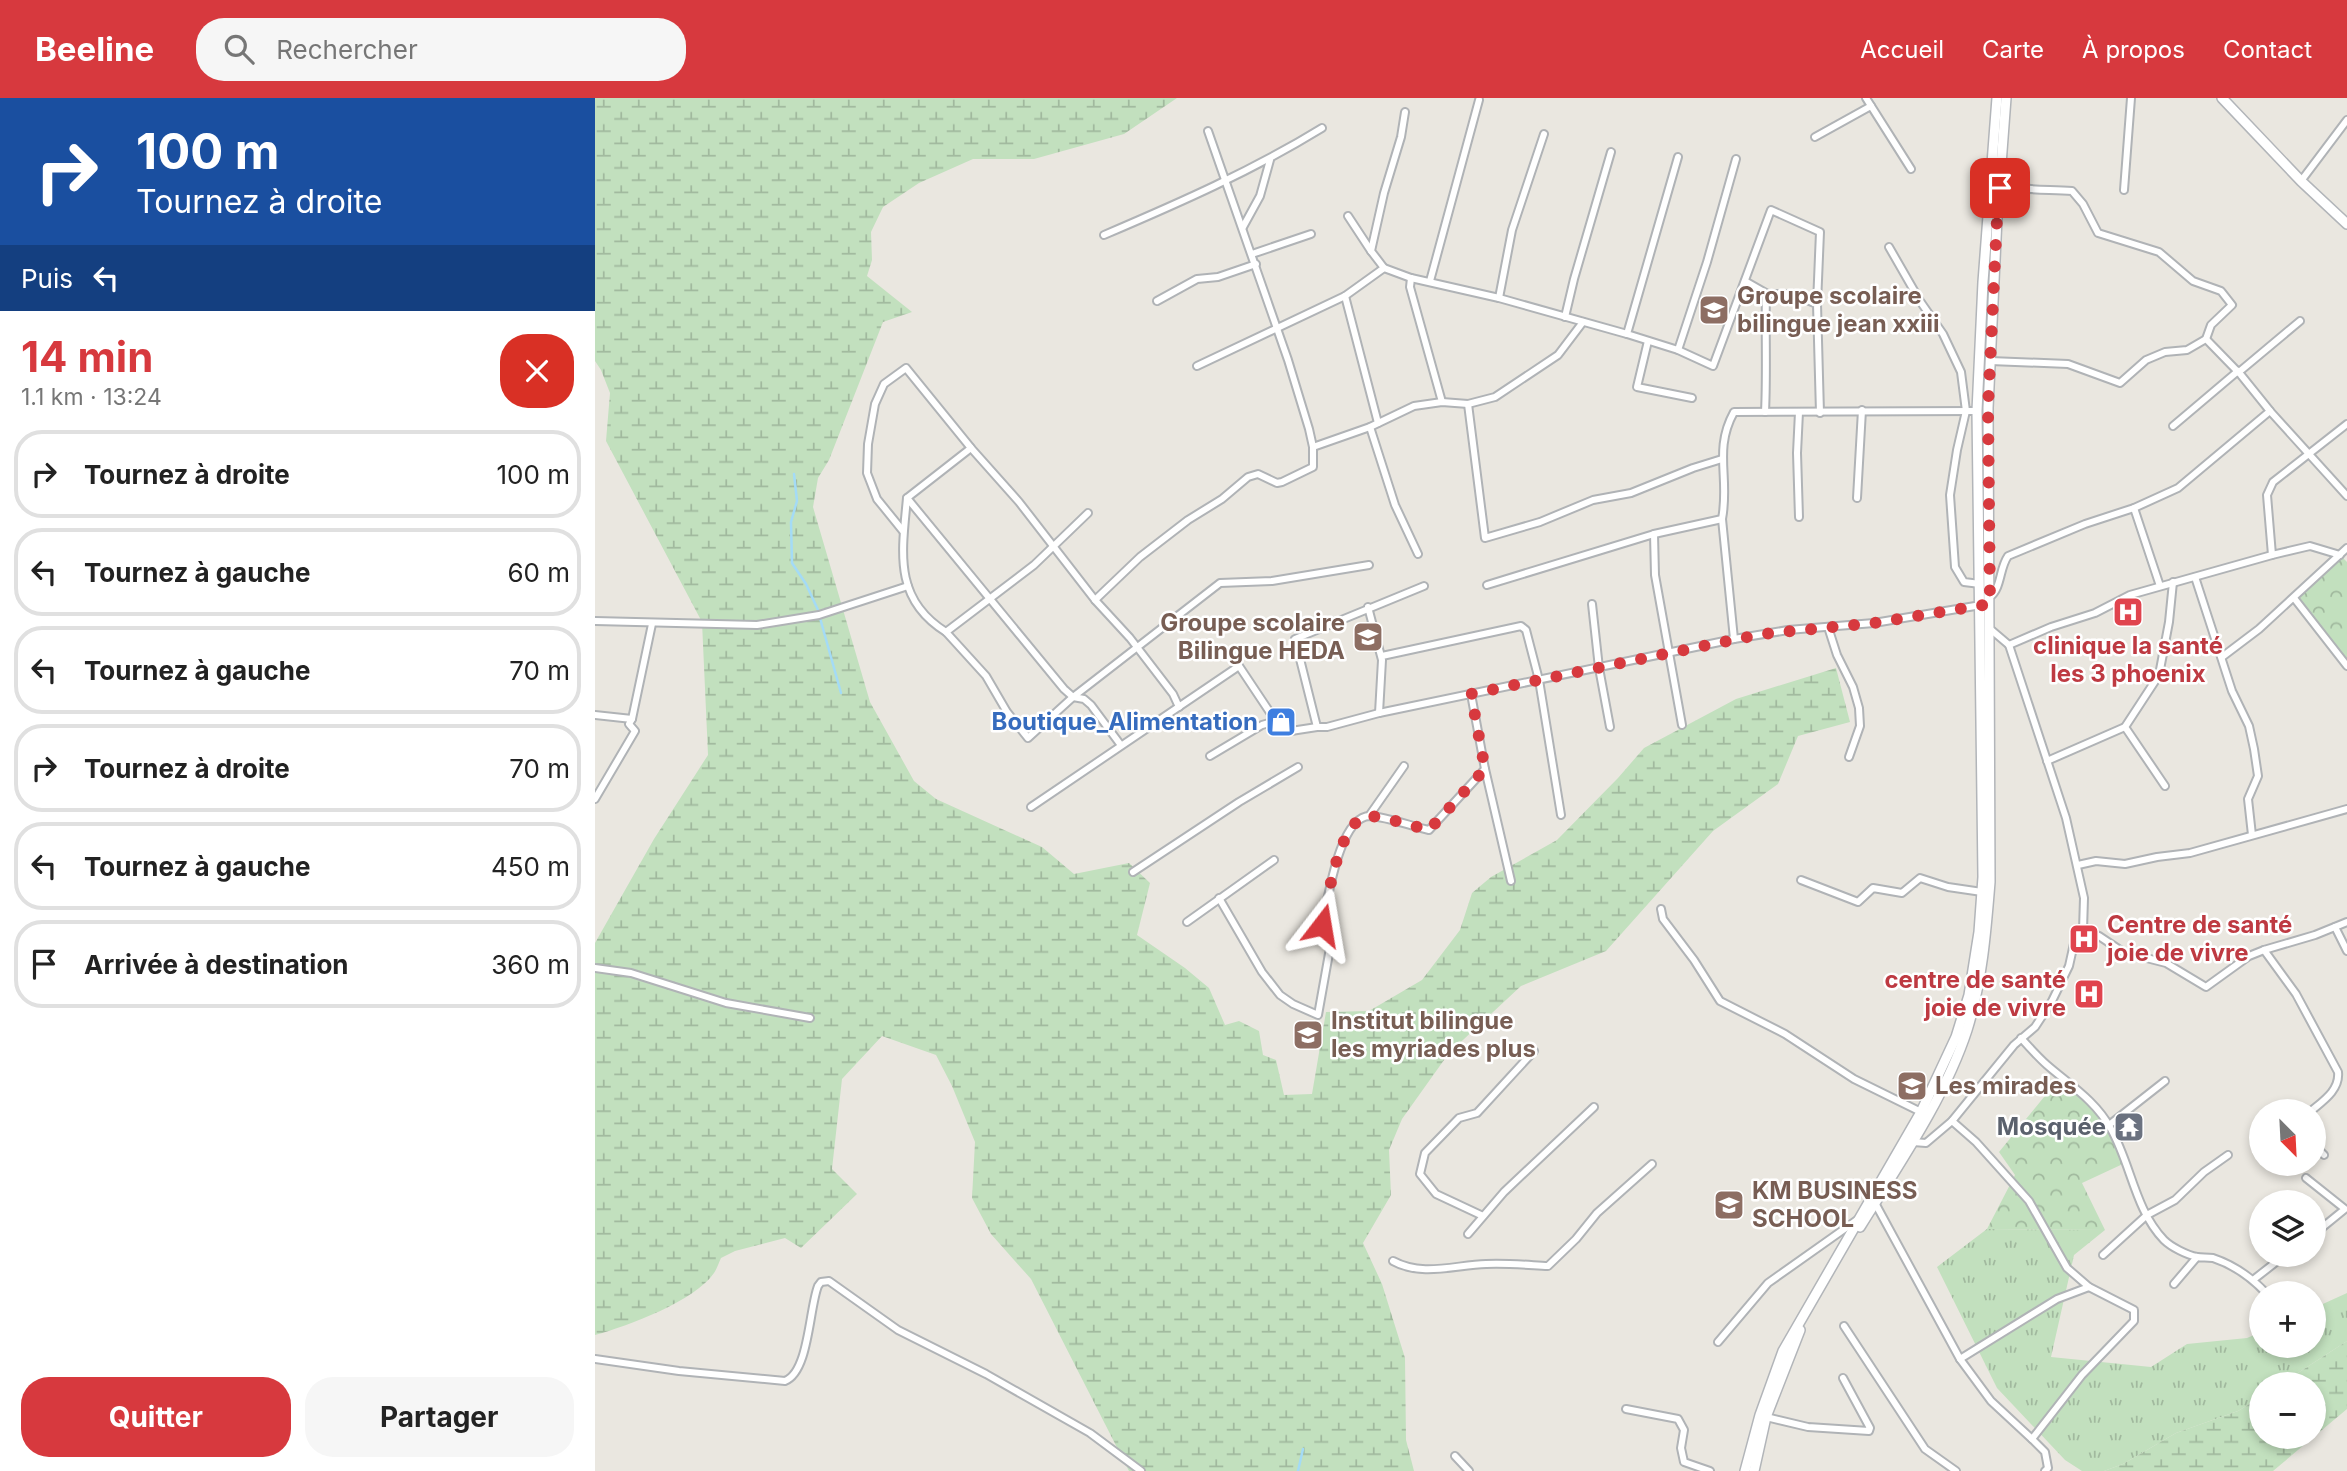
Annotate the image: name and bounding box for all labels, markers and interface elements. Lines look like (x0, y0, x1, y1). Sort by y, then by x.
search box (196, 18, 686, 81)
text: Beeline (35, 29, 154, 69)
icon: search (220, 30, 258, 68)
text: Rechercher (276, 34, 418, 65)
text: Accueil (1860, 35, 1944, 64)
text: Carte (1982, 35, 2044, 64)
text: À propos (2082, 35, 2185, 64)
text: Contact (2223, 35, 2312, 64)
text: 100 m (136, 122, 280, 181)
icon: right (21, 126, 112, 217)
pin (1970, 158, 2030, 218)
icon: arrive (1981, 169, 2019, 207)
text: Tournez à droite (136, 182, 382, 221)
icon: left (87, 259, 125, 297)
text: Puis (21, 263, 73, 294)
place label: Groupe scolaire bilingue jean xxiii (1737, 281, 1940, 338)
school or university icon: Groupe scolaire bilingue jean xxiii (1697, 293, 1731, 327)
text: 14 min (21, 331, 153, 382)
button: close (500, 334, 574, 408)
text: 1.1 km · 13:24 (21, 383, 162, 411)
icon: right (25, 455, 63, 493)
text: Tournez à droite (84, 459, 290, 490)
text: 100 m (497, 459, 570, 490)
icon: left (25, 553, 63, 591)
text: Tournez à gauche (84, 557, 310, 588)
text: 60 m (507, 557, 570, 588)
hospital icon: clinique la santé les 3 phoenix (2111, 595, 2145, 629)
place label: Groupe scolaire Bilingue HEDA (1160, 608, 1345, 665)
school or university icon: Groupe scolaire Bilingue HEDA (1351, 620, 1385, 654)
place label: clinique la santé les 3 phoenix (2033, 631, 2223, 688)
icon: left (25, 651, 63, 689)
text: Tournez à gauche (84, 655, 310, 686)
text: 70 m (509, 655, 570, 686)
shop icon: Boutique_Alimentation (1264, 705, 1298, 739)
place label: Boutique_Alimentation (992, 707, 1258, 736)
icon: right (25, 749, 63, 787)
text: Tournez à droite (84, 753, 290, 784)
text: 70 m (509, 753, 570, 784)
icon: left (25, 847, 63, 885)
text: Tournez à gauche (84, 851, 310, 882)
text: 450 m (491, 851, 570, 882)
position arrow (1285, 888, 1359, 962)
place label: Centre de santé joie de vivre (2106, 910, 2292, 967)
hospital icon: Centre de santé joie de vivre (2067, 922, 2101, 956)
icon: arrive (25, 945, 63, 983)
text: Arrivée à destination (84, 949, 349, 980)
text: 360 m (491, 949, 570, 980)
place label: centre de santé joie de vivre (1884, 965, 2066, 1022)
hospital icon: centre de santé joie de vivre (2072, 977, 2106, 1011)
place label: Institut bilingue les myriades plus (1331, 1006, 1536, 1063)
school or university icon: Institut bilingue les myriades plus (1291, 1018, 1325, 1052)
school or university icon: Les mirades (1895, 1069, 1929, 1103)
place label: Les mirades (1935, 1071, 2077, 1100)
north arrow (2249, 1099, 2326, 1176)
map controls (2249, 1099, 2326, 1449)
temple icon: Mosquée (2112, 1110, 2146, 1144)
place label: Mosquée (1997, 1112, 2106, 1141)
place label: KM BUSINESS SCHOOL (1752, 1176, 1918, 1233)
school or university icon: KM BUSINESS SCHOOL (1712, 1188, 1746, 1222)
button: layers (2249, 1190, 2326, 1267)
button: + (2249, 1281, 2326, 1358)
button: − (2249, 1372, 2326, 1449)
button: Quitter (21, 1377, 291, 1457)
button: Partager (305, 1377, 574, 1457)

